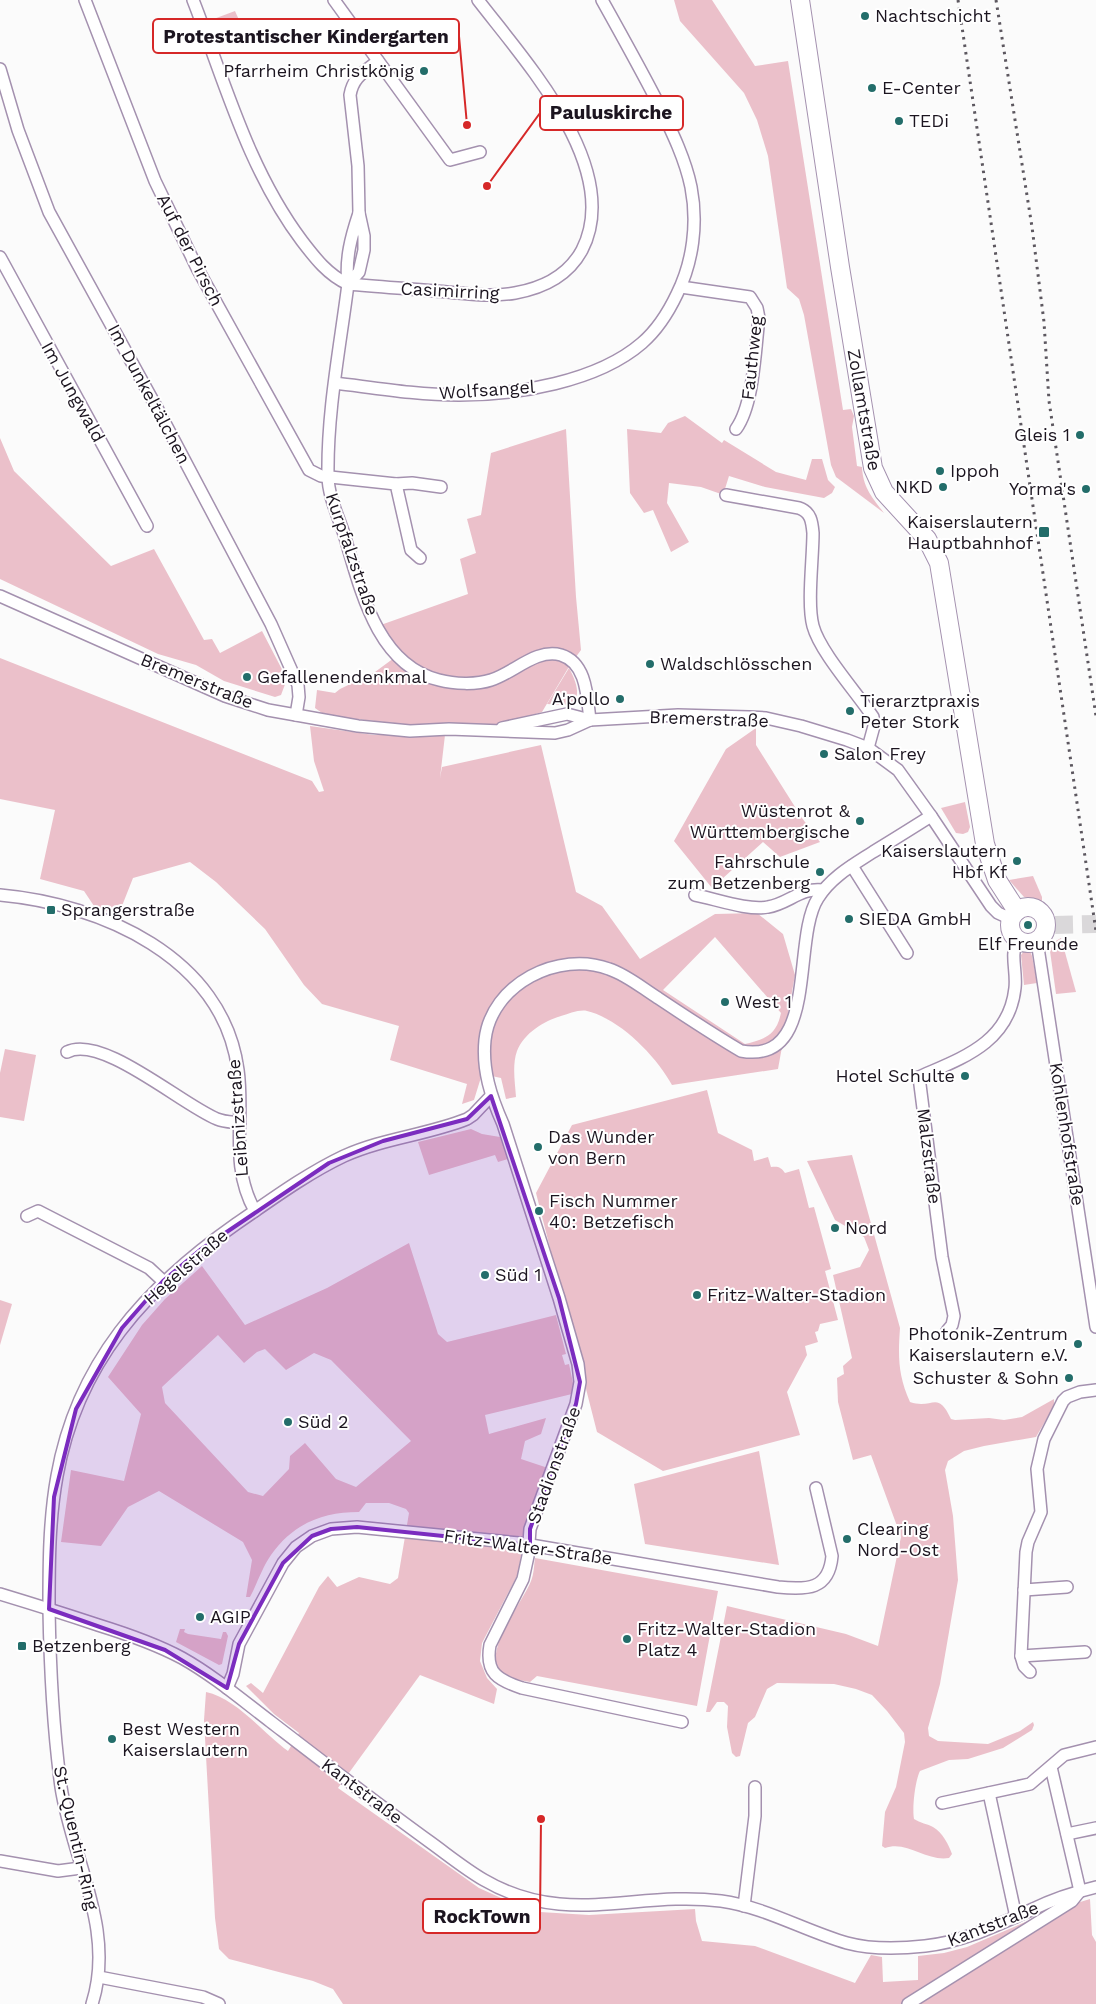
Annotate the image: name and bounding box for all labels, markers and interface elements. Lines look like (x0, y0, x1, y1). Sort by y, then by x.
place label: Nachtschicht (875, 5, 992, 26)
marker: Nachtschicht (859, 10, 871, 22)
callout: Protestantischer Kindergarten (153, 19, 459, 53)
text: Protestantischer Kindergarten (163, 25, 449, 48)
place label: Pfarrheim Christkönig (223, 60, 414, 81)
marker: Pfarrheim Christkönig (418, 65, 430, 77)
place label: E-Center (882, 77, 961, 98)
marker: E-Center (866, 82, 878, 94)
callout: Pauluskirche (540, 96, 683, 130)
text: Pauluskirche (550, 101, 672, 124)
place label: TEDi (909, 110, 949, 131)
marker: TEDi (893, 115, 905, 127)
street label: Auf der Pirsch (153, 190, 228, 310)
street label: Casimirring (400, 277, 500, 304)
street label: Fauthweg (737, 314, 766, 401)
street label: Im Dunkeltälchen (104, 320, 195, 467)
street label: Im Jungwald (37, 338, 110, 446)
street label: Zollamtstraße (843, 347, 886, 472)
street label: Wolfsangel (438, 376, 536, 403)
place label: Gleis 1 (1014, 424, 1070, 445)
marker: Gleis 1 (1074, 429, 1086, 441)
place label: Ippoh (950, 460, 1000, 481)
marker: Ippoh (934, 465, 946, 477)
place label: NKD (895, 476, 933, 497)
place label: Yorma's (1009, 478, 1076, 499)
marker: NKD (937, 481, 949, 493)
marker: Yorma's (1080, 483, 1092, 495)
street label: Kurpfalzstraße (322, 490, 383, 618)
place label: Kaiserslautern Hauptbahnhof (907, 511, 1033, 553)
marker: Kaiserslautern Hauptbahnhof (1037, 525, 1051, 539)
street label: Bremerstraße (138, 648, 257, 713)
place label: Waldschlösschen (660, 653, 812, 674)
marker: Waldschlösschen (644, 658, 656, 670)
place label: Gefallenendenkmal (257, 666, 427, 687)
marker: Gefallenendenkmal (241, 671, 253, 683)
place label: A'pollo (552, 688, 610, 709)
place label: Tierarztpraxis Peter Stork (860, 690, 980, 732)
marker: A'pollo (614, 693, 626, 705)
marker: Tierarztpraxis Peter Stork (844, 705, 856, 717)
street label: Bremerstraße (649, 706, 769, 731)
place label: Salon Frey (834, 743, 926, 764)
marker: Salon Frey (818, 748, 830, 760)
place label: Wüstenrot & Württembergische (690, 800, 851, 842)
marker: Wüstenrot & Württembergische (854, 815, 866, 827)
place label: Kaiserslautern Hbf Kf (881, 840, 1007, 882)
place label: Fahrschule zum Betzenberg (667, 851, 810, 893)
marker: Kaiserslautern Hbf Kf (1011, 855, 1023, 867)
marker: Fahrschule zum Betzenberg (814, 866, 826, 878)
place label: Sprangerstraße (61, 899, 195, 920)
marker: Sprangerstraße (45, 904, 57, 916)
place label: SIEDA GmbH (859, 908, 972, 929)
marker: SIEDA GmbH (843, 913, 855, 925)
marker: Elf Freunde (1022, 919, 1034, 931)
place label: Elf Freunde (977, 933, 1079, 954)
place label: West 1 (735, 991, 792, 1012)
marker: West 1 (719, 996, 731, 1008)
street label: Leibnizstraße (223, 1058, 252, 1178)
street label: Kohlenhofstraße (1046, 1061, 1089, 1207)
place label: Hotel Schulte (835, 1065, 955, 1086)
marker: Hotel Schulte (959, 1070, 971, 1082)
street label: Malzstraße (913, 1107, 946, 1205)
place label: Das Wunder von Bern (548, 1126, 655, 1168)
marker: Das Wunder von Bern (532, 1141, 544, 1153)
place label: Fisch Nummer 40: Betzefisch (549, 1190, 678, 1232)
marker: Fisch Nummer 40: Betzefisch (533, 1205, 545, 1217)
place label: Nord (845, 1217, 887, 1238)
marker: Nord (829, 1222, 841, 1234)
street label: Hegelstraße (139, 1224, 232, 1309)
place label: Süd 1 (495, 1264, 542, 1285)
marker: Süd 1 (479, 1269, 491, 1281)
place label: Fritz-Walter-Stadion (707, 1284, 886, 1305)
marker: Fritz-Walter-Stadion (691, 1289, 703, 1301)
place label: Photonik-Zentrum Kaiserslautern e.V. (908, 1323, 1068, 1365)
marker: Photonik-Zentrum Kaiserslautern e.V. (1072, 1338, 1084, 1350)
place label: Schuster & Sohn (913, 1367, 1059, 1388)
marker: Schuster & Sohn (1063, 1372, 1075, 1384)
street label: Stadionstraße (523, 1403, 584, 1526)
place label: Süd 2 (298, 1411, 348, 1432)
marker: Süd 2 (282, 1416, 294, 1428)
place label: Clearing Nord-Ost (857, 1518, 939, 1560)
street label: Fritz-Walter-Straße (443, 1524, 614, 1569)
marker: Clearing Nord-Ost (841, 1533, 853, 1545)
place label: AGIP (210, 1606, 251, 1627)
marker: AGIP (194, 1611, 206, 1623)
place label: Fritz-Walter-Stadion Platz 4 (637, 1618, 816, 1660)
marker: Fritz-Walter-Stadion Platz 4 (621, 1633, 633, 1645)
place label: Betzenberg (32, 1635, 131, 1656)
marker: Betzenberg (16, 1640, 28, 1652)
place label: Best Western Kaiserslautern (122, 1718, 248, 1760)
marker: Best Western Kaiserslautern (106, 1733, 118, 1745)
street label: Kantstraße (318, 1753, 407, 1828)
street label: St.-Quentin-Ring (50, 1764, 103, 1912)
street label: Kantstraße (944, 1897, 1041, 1951)
callout: RockTown (423, 1899, 540, 1933)
text: RockTown (433, 1905, 531, 1928)

